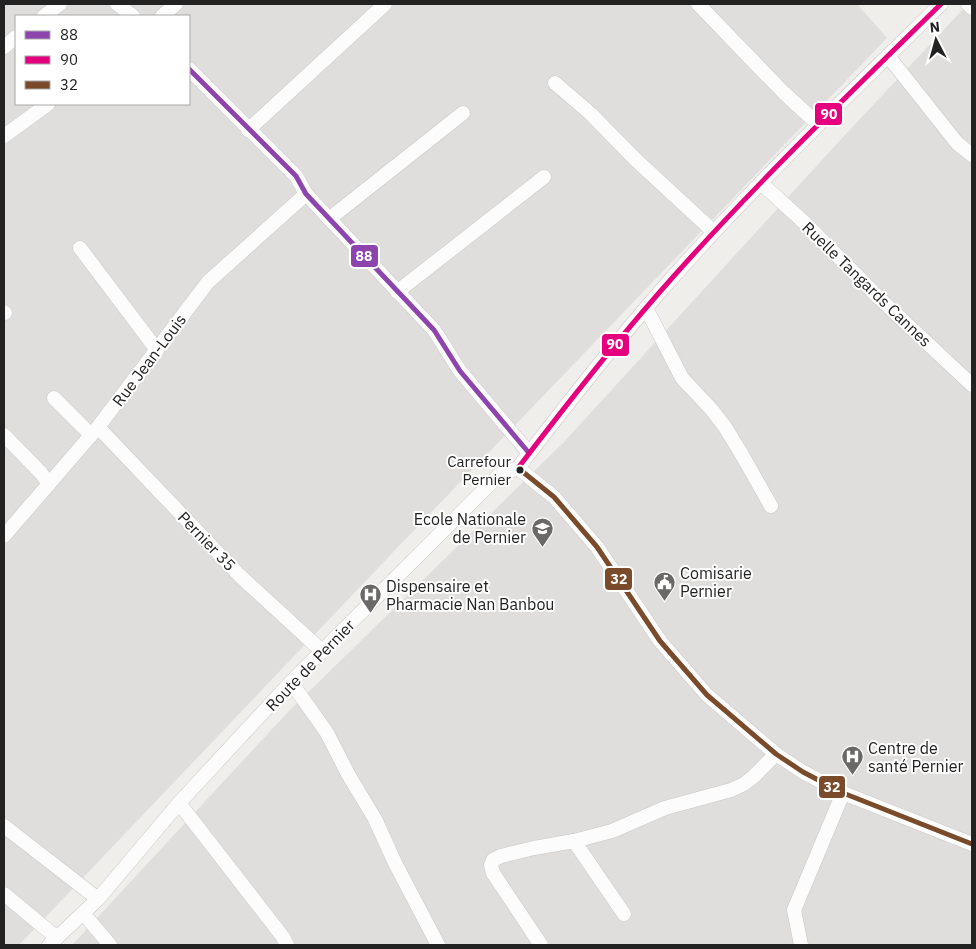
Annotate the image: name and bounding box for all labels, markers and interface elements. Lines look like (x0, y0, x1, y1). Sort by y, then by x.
legend (15, 15, 190, 105)
north arrow (911, 15, 961, 65)
text: N (929, 18, 941, 37)
text: 88 (60, 25, 78, 44)
text: 90 (60, 50, 78, 69)
text: 32 (60, 75, 78, 94)
line badge: 90 (814, 102, 843, 126)
text: 90 (821, 105, 837, 123)
street label: Ruelle Tangards Cannes (798, 217, 936, 351)
line badge: 88 (350, 244, 379, 268)
text: 88 (356, 247, 372, 265)
street label: Rue Jean-Louis (108, 310, 190, 410)
line badge: 90 (601, 333, 630, 357)
text: 90 (607, 335, 623, 353)
place label: Carrefour Pernier (447, 452, 511, 489)
marker: Carrefour Pernier (515, 465, 525, 475)
street label: Pernier 35 (174, 507, 240, 575)
place label: Ecole Nationale de Pernier (414, 509, 526, 547)
school or university icon: Ecole Nationale de Pernier (530, 516, 554, 547)
place label: Comisarie Pernier (680, 563, 752, 601)
line badge: 32 (604, 567, 633, 591)
text: 32 (611, 570, 627, 588)
public building icon: Comisarie Pernier (652, 570, 676, 601)
place label: Dispensaire et Pharmacie Nan Banbou (386, 576, 554, 614)
hospital icon: Dispensaire et Pharmacie Nan Banbou (358, 583, 382, 614)
street label: Route de Pernier (261, 615, 359, 715)
place label: Centre de santé Pernier (868, 738, 963, 776)
hospital icon: Centre de santé Pernier (840, 745, 864, 776)
line badge: 32 (818, 775, 846, 799)
text: 32 (824, 778, 840, 796)

